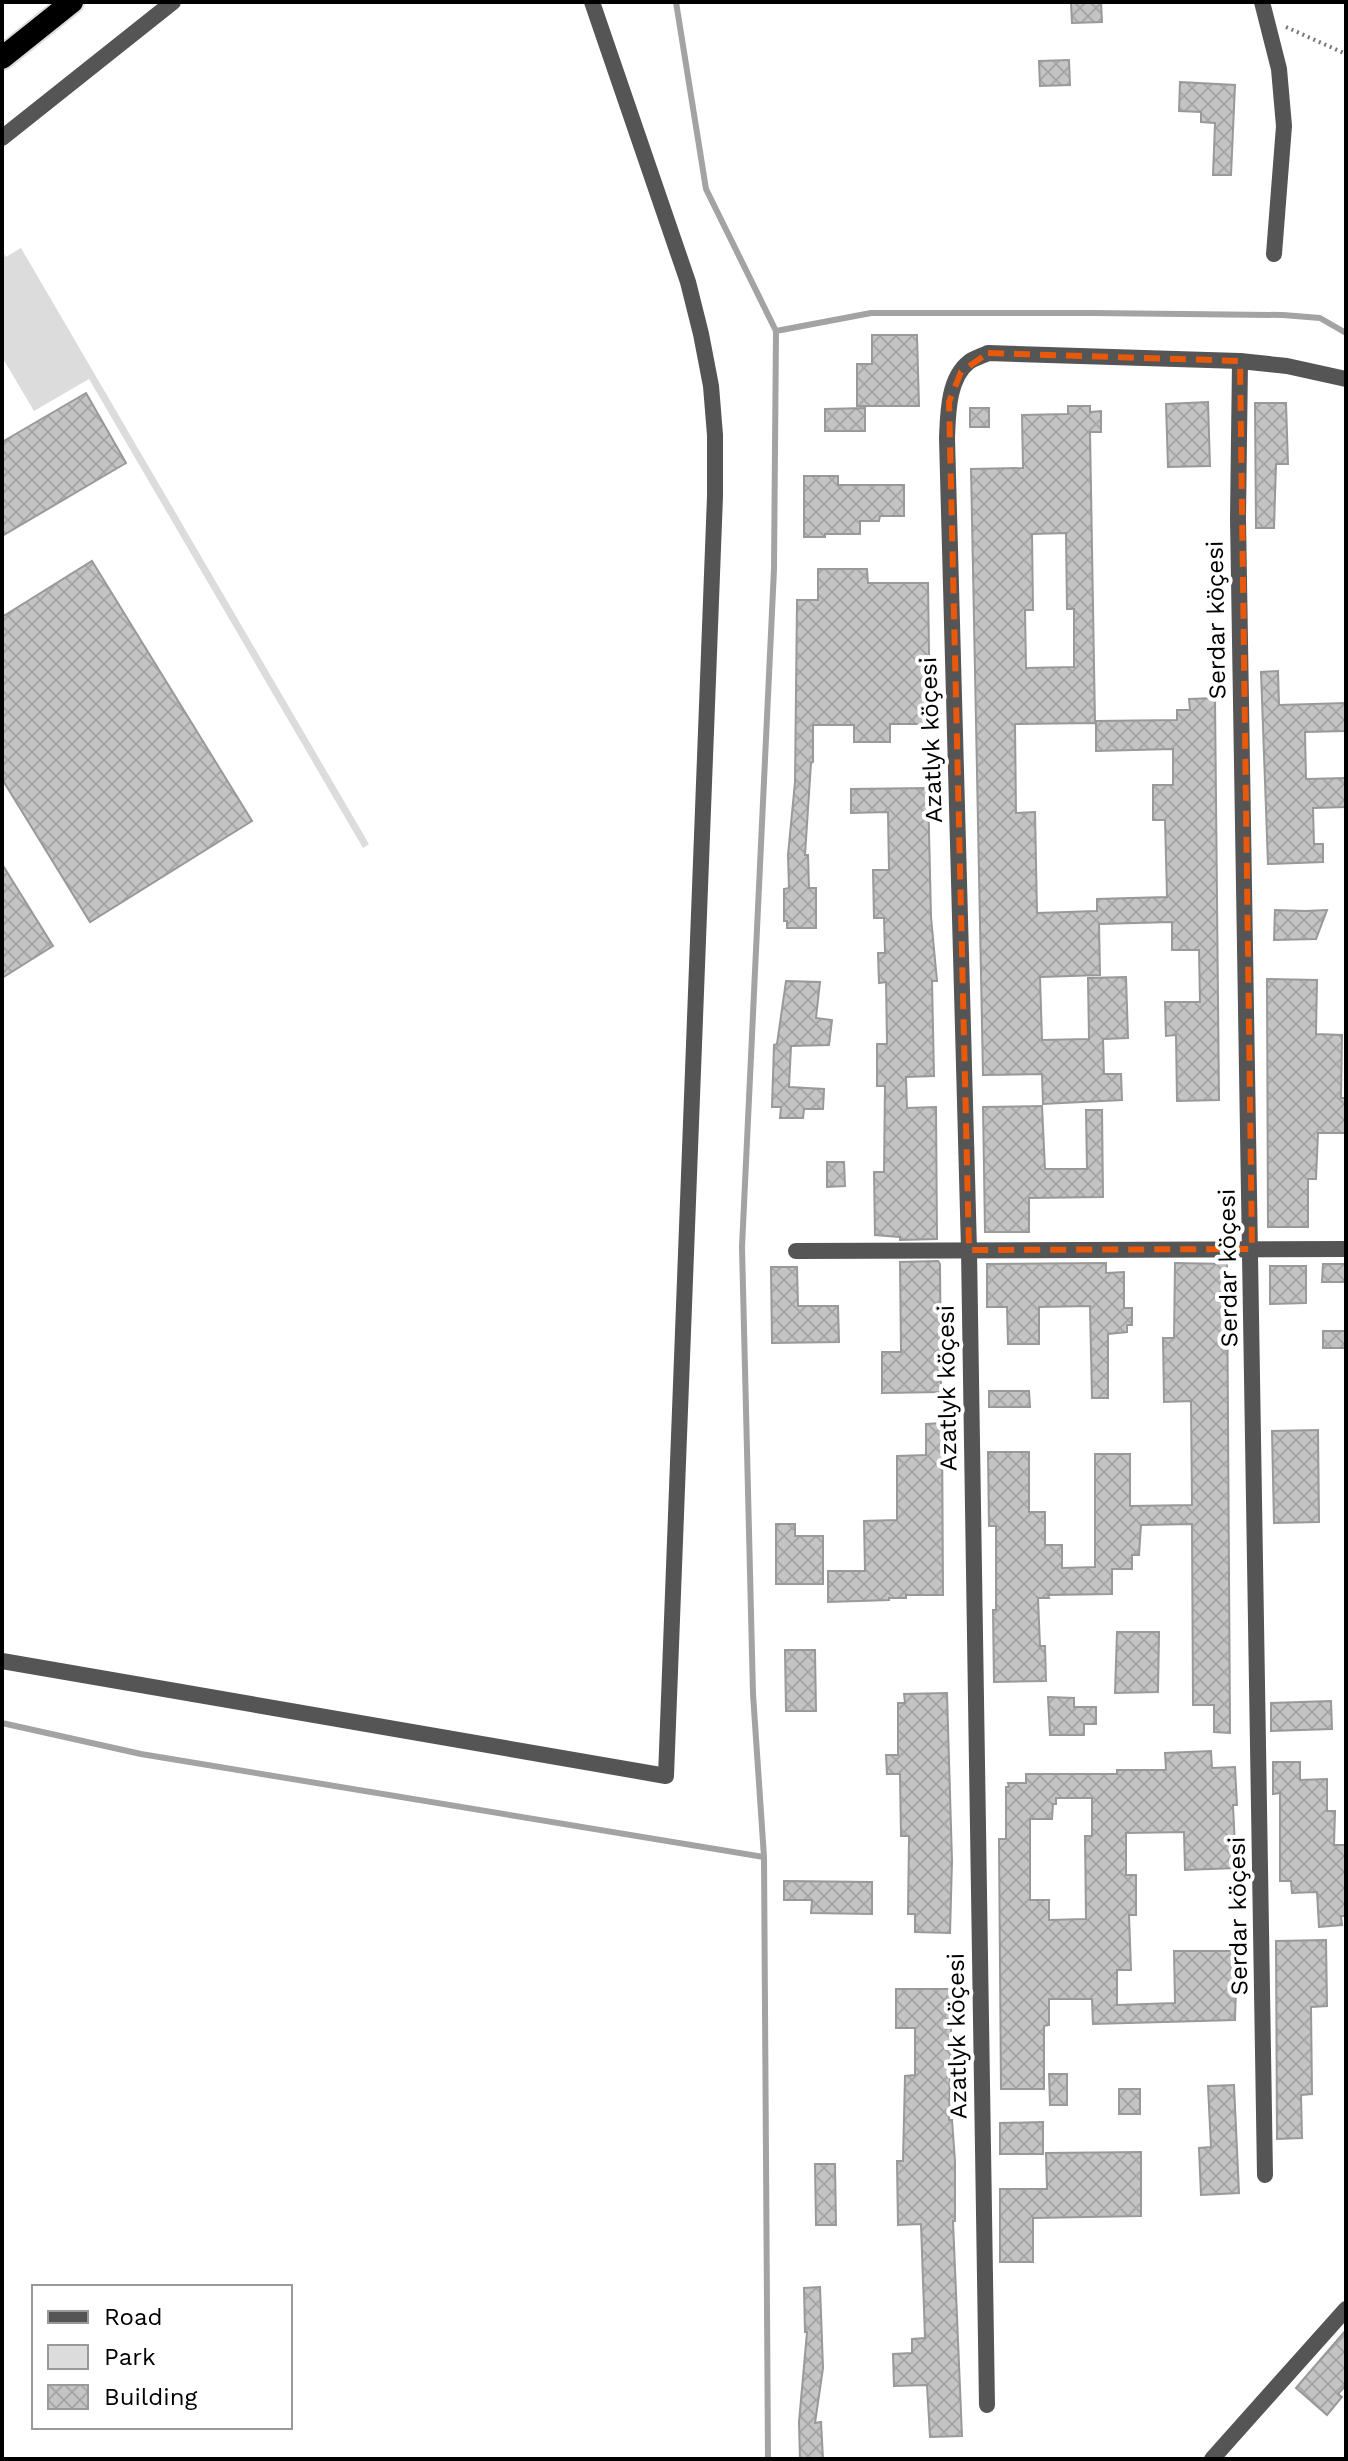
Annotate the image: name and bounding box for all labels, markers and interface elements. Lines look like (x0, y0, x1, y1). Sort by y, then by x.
street label: Serdar köçesi (1201, 540, 1231, 700)
street label: Azatlyk köçesi (914, 657, 948, 823)
street label: Serdar köçesi (1213, 1188, 1243, 1348)
street label: Azatlyk köçesi (932, 1305, 962, 1471)
street label: Serdar köçesi (1223, 1836, 1253, 1996)
street label: Azatlyk köçesi (942, 1953, 972, 2119)
legend (32, 2285, 292, 2429)
text: Road (104, 2303, 163, 2331)
text: Park (104, 2343, 156, 2371)
text: Building (104, 2383, 197, 2411)

